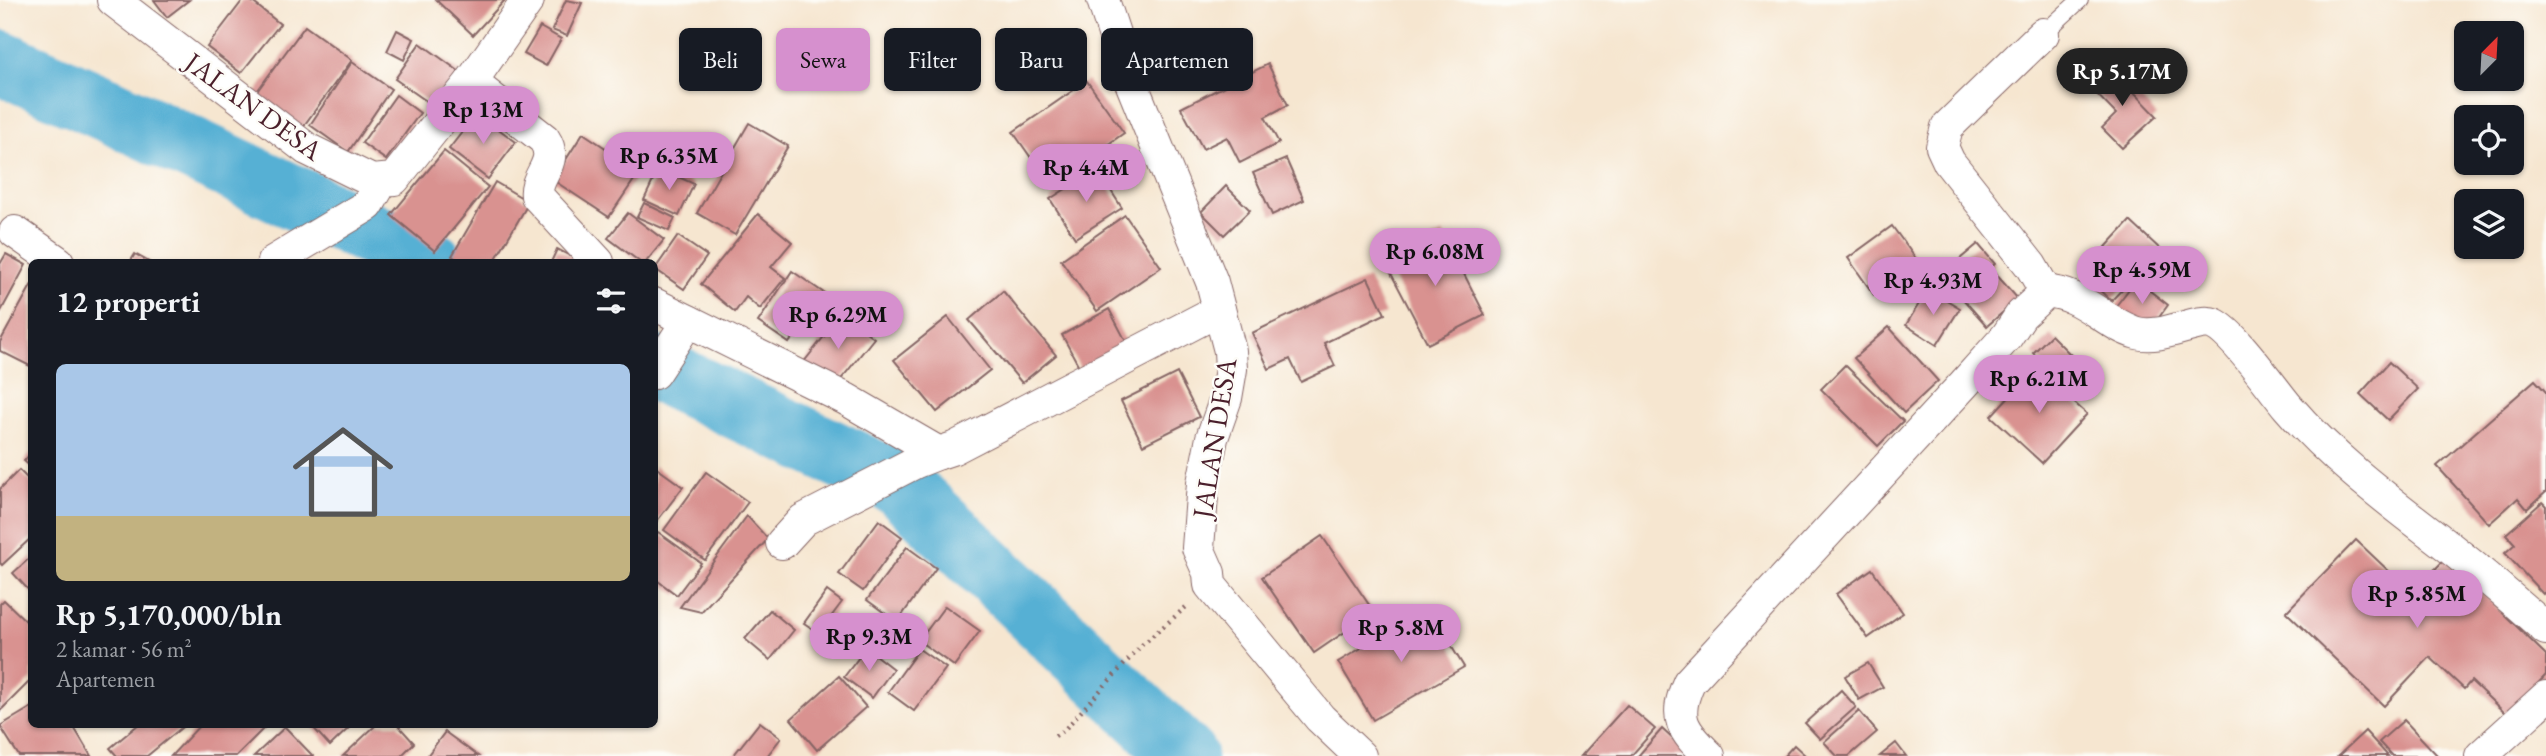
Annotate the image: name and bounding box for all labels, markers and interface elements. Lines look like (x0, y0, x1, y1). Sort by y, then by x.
north arrow (2454, 21, 2524, 91)
map controls (2454, 21, 2524, 259)
chip: Beli (679, 28, 762, 91)
chip: Sewa (776, 28, 870, 91)
chip: Filter (884, 28, 981, 91)
chip: Baru (995, 28, 1087, 91)
chip: Apartemen (1101, 28, 1253, 91)
street label: JALAN DESA (176, 43, 330, 168)
pin: Rp 5.17M (2050, 48, 2194, 108)
text: Rp 5.17M (2073, 56, 2171, 86)
pin: Rp 13M (426, 86, 540, 146)
text: Rp 13M (442, 94, 524, 124)
button: locate (2454, 105, 2524, 175)
pin: Rp 6.35M (597, 132, 741, 192)
text: Rp 6.35M (620, 140, 718, 170)
pin: Rp 4.4M (1021, 144, 1151, 204)
text: Rp 4.4M (1043, 152, 1129, 182)
button: layers (2454, 189, 2524, 259)
pin: Rp 6.08M (1363, 229, 1507, 288)
text: Rp 6.08M (1386, 236, 1484, 266)
pin: Rp 4.59M (2070, 246, 2214, 306)
text: Rp 4.59M (2093, 254, 2191, 284)
pin: Rp 4.93M (1861, 258, 2005, 317)
text: Rp 4.93M (1884, 265, 1982, 295)
text: 12 properti (56, 282, 200, 321)
icon: filters (592, 282, 630, 320)
pin: Rp 6.29M (766, 292, 910, 351)
text: Rp 6.29M (789, 299, 887, 329)
street label: JALAN DESA (1183, 355, 1245, 523)
pin: Rp 6.21M (1967, 356, 2111, 415)
text: Rp 6.21M (1990, 363, 2088, 393)
icon: home (280, 409, 406, 535)
pin: Rp 5.85M (2345, 570, 2489, 630)
text: Rp 5.85M (2368, 578, 2466, 608)
text: Rp 5,170,000/bln (56, 595, 282, 634)
pin: Rp 5.8M (1336, 604, 1466, 664)
text: Rp 5.8M (1358, 612, 1444, 642)
pin: Rp 9.3M (804, 614, 934, 673)
text: Rp 9.3M (826, 621, 912, 651)
text: 2 kamar · 56 m² (56, 634, 192, 664)
text: Apartemen (56, 664, 155, 694)

